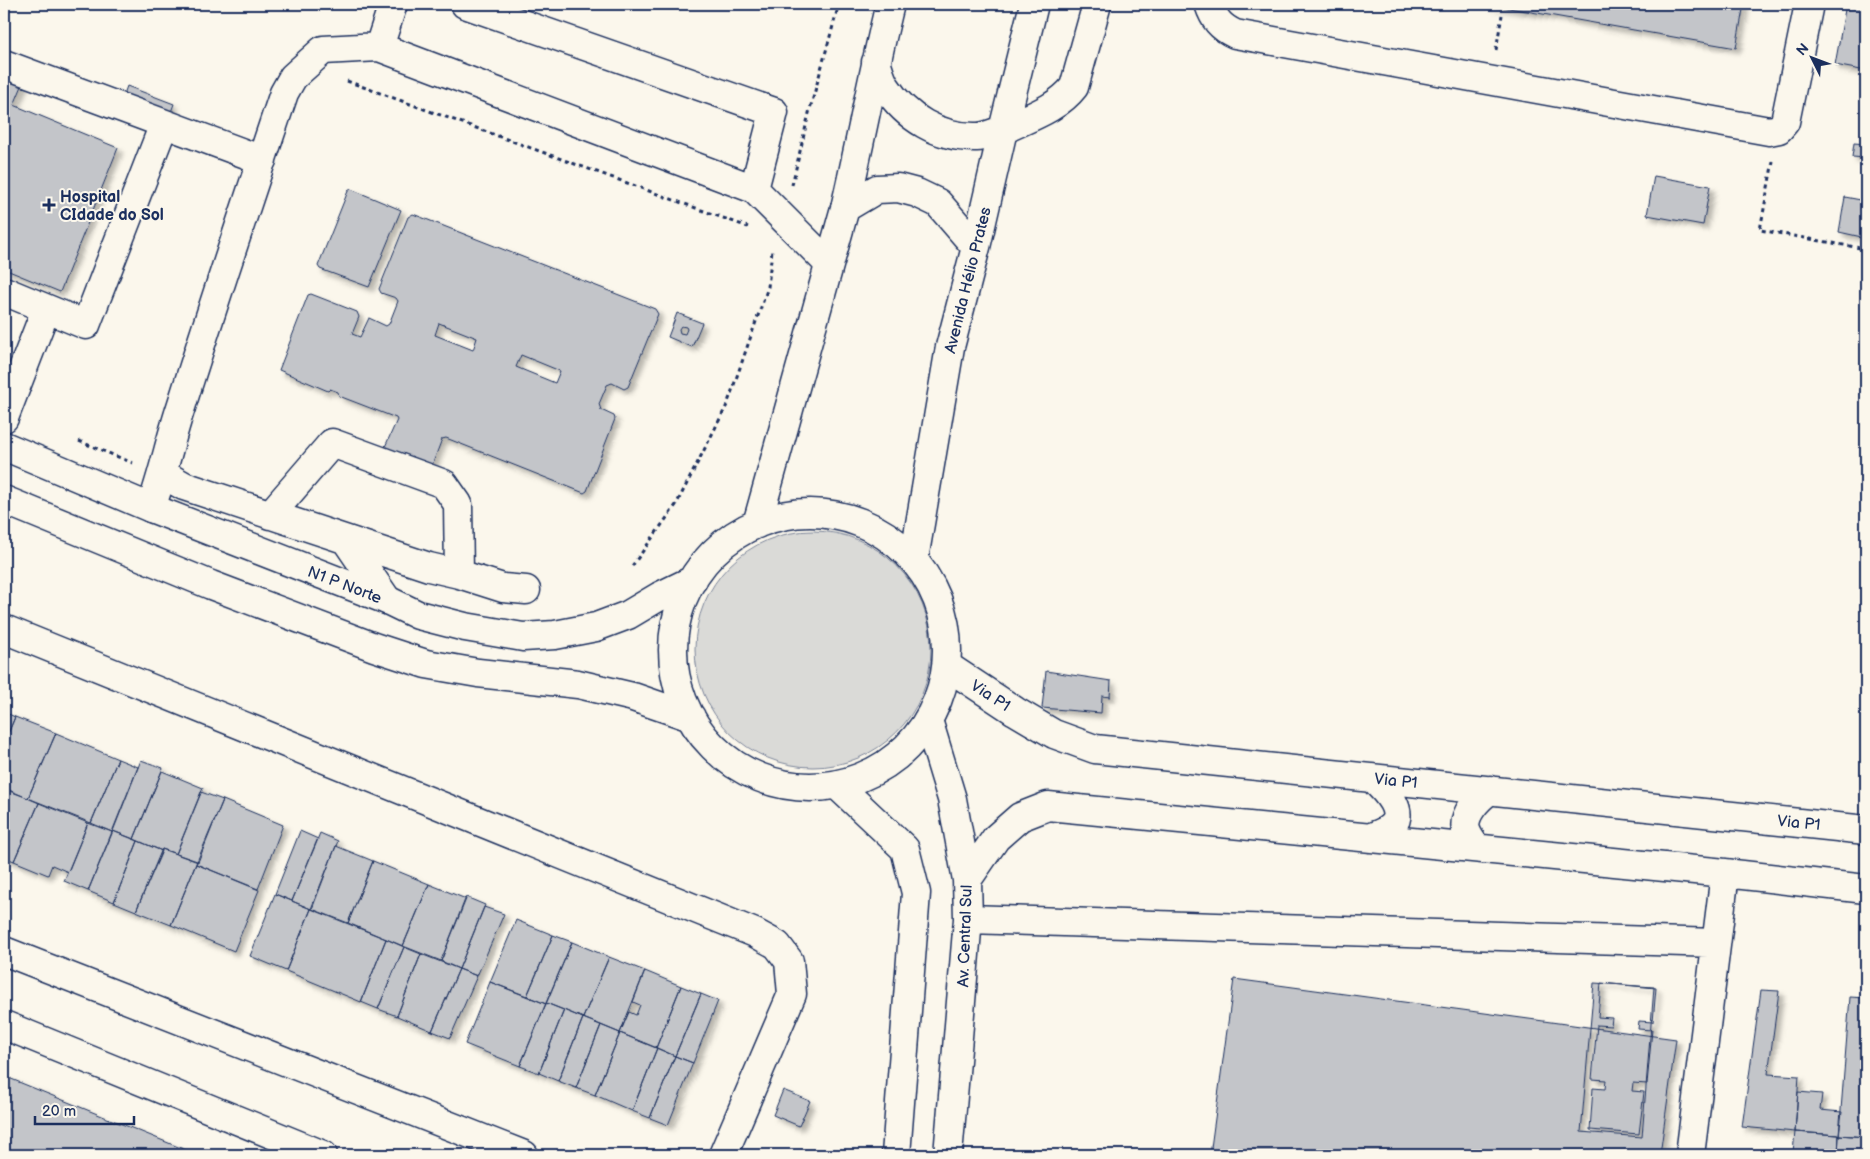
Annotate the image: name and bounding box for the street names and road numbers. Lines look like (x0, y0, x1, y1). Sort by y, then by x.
street label: Avenida Hélio Prates (941, 205, 996, 356)
street label: N1 P Norte (305, 563, 385, 608)
street label: Via P1 (967, 677, 1013, 716)
street label: Via P1 (1373, 770, 1418, 793)
street label: Via P1 (1776, 812, 1821, 835)
street label: Av. Central Sul (954, 885, 977, 988)

